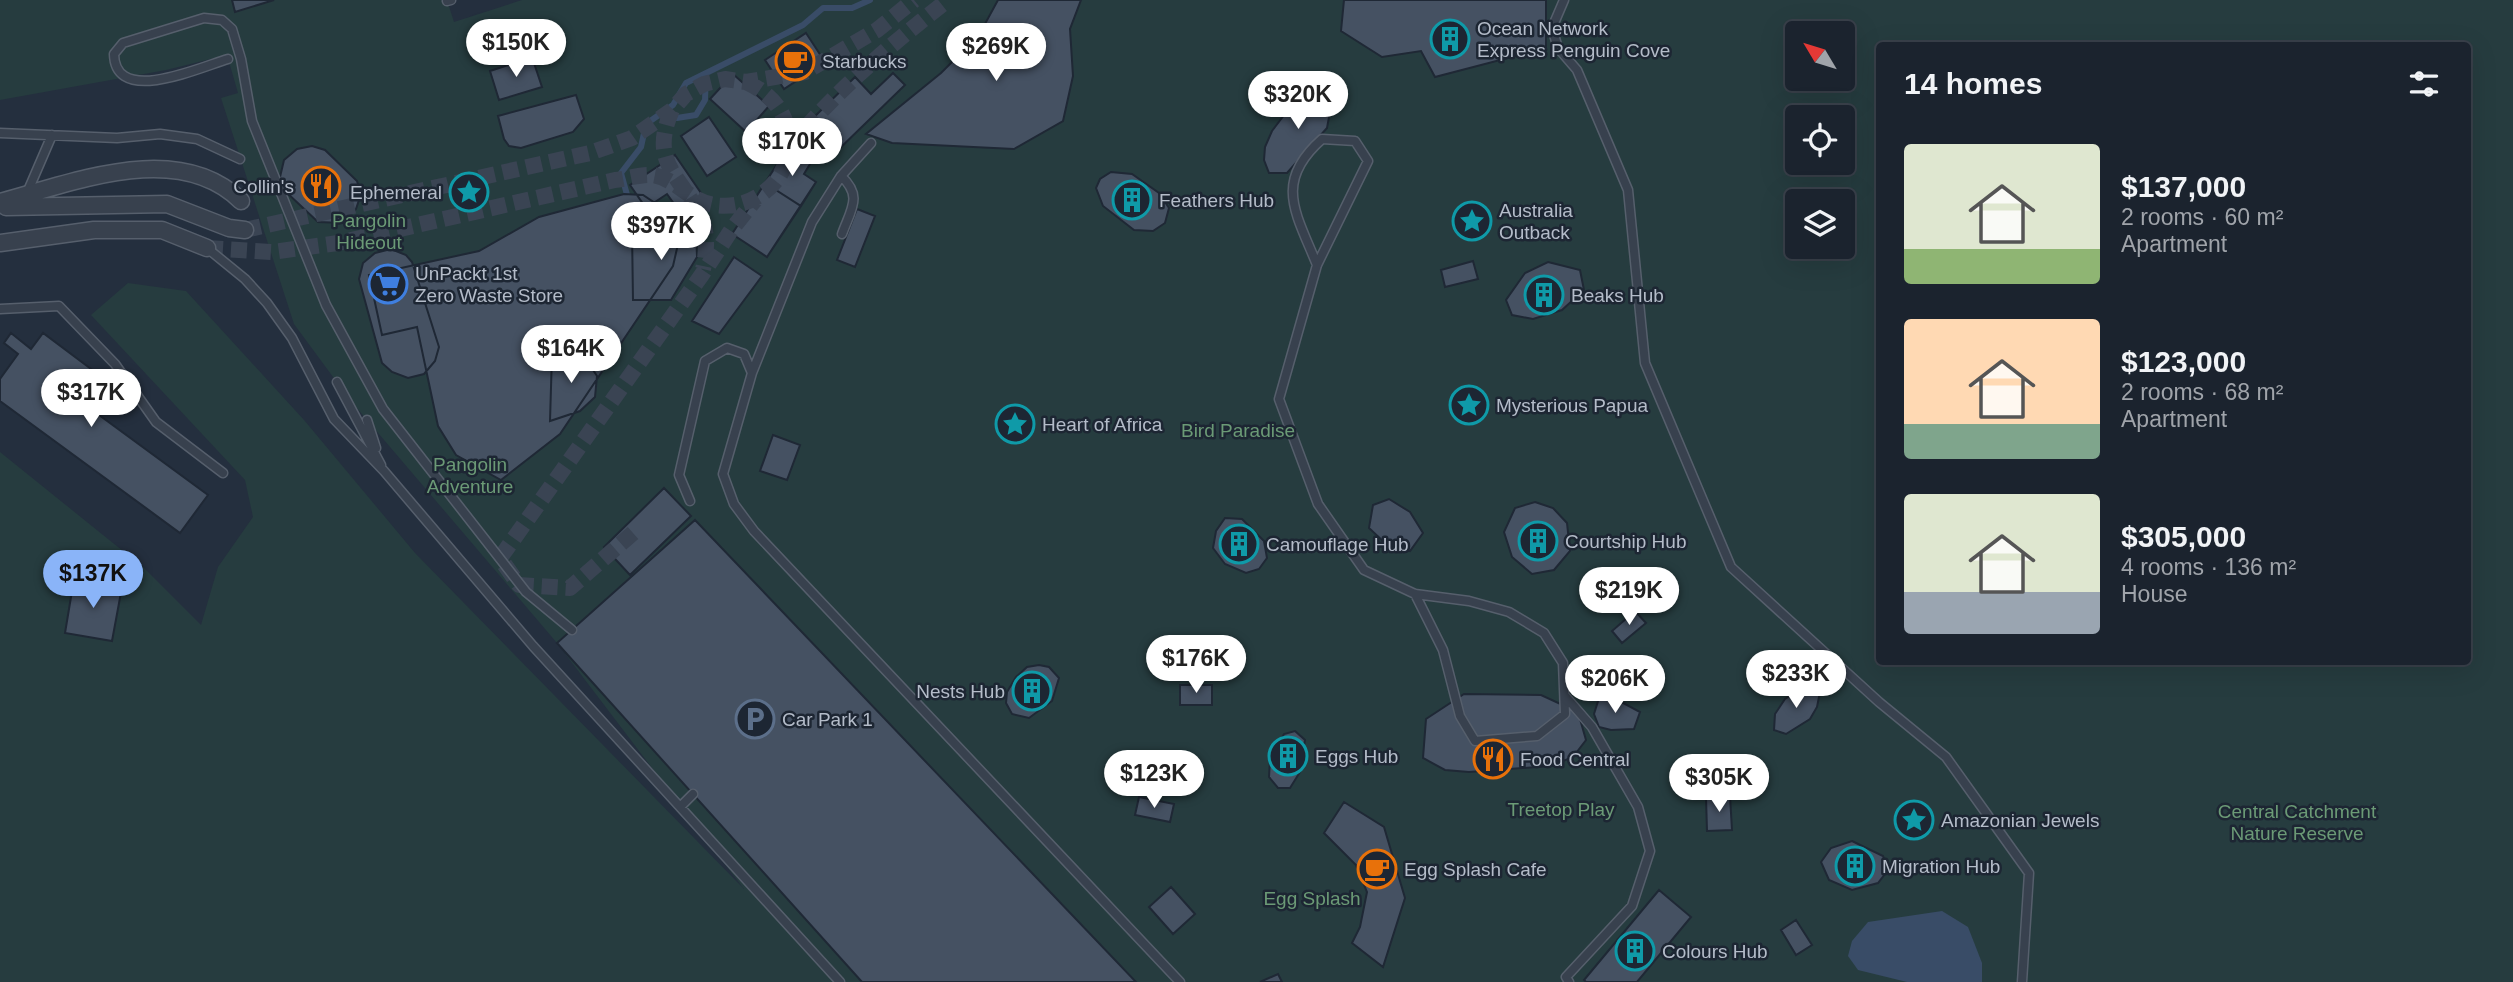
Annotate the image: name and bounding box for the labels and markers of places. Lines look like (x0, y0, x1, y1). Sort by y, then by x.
building icon: Ocean Network Express Penguin Cove (1429, 18, 1471, 60)
place label: Ocean Network Express Penguin Cove (1477, 18, 1670, 61)
pin: $150K (467, 20, 565, 79)
pin: $269K (947, 24, 1045, 83)
cafe icon: Starbucks (774, 40, 816, 82)
place label: Starbucks (822, 51, 906, 72)
pin: $320K (1249, 72, 1347, 131)
pin: $170K (743, 118, 841, 178)
restaurant icon: Collin's (300, 165, 342, 207)
place icon: Ephemeral (448, 171, 490, 213)
place label: Collin's (233, 176, 294, 197)
building icon: Feathers Hub (1111, 179, 1153, 221)
place label: Ephemeral (350, 182, 442, 203)
place label: Feathers Hub (1159, 190, 1274, 211)
place icon: Australia Outback (1451, 200, 1493, 242)
place label: Australia Outback (1499, 200, 1573, 243)
pin: $397K (612, 202, 710, 262)
supermarket icon: UnPackt 1st Zero Waste Store (367, 263, 409, 305)
place label: UnPackt 1st Zero Waste Store (415, 263, 563, 306)
building icon: Beaks Hub (1523, 274, 1565, 316)
place label: Beaks Hub (1571, 285, 1664, 306)
pin: $164K (522, 326, 620, 385)
pin: $317K (42, 370, 140, 429)
place icon: Mysterious Papua (1448, 384, 1490, 426)
place label: Mysterious Papua (1496, 395, 1649, 416)
place icon: Heart of Africa (994, 403, 1036, 445)
place label: Heart of Africa (1042, 414, 1163, 435)
building icon: Courtship Hub (1517, 520, 1559, 562)
building icon: Camouflage Hub (1218, 523, 1260, 565)
place label: Courtship Hub (1565, 531, 1686, 552)
place label: Camouflage Hub (1266, 534, 1409, 555)
pin: $137K (44, 550, 142, 610)
pin: $219K (1580, 568, 1678, 627)
pin: $176K (1147, 636, 1245, 695)
pin: $233K (1747, 650, 1845, 710)
pin: $206K (1566, 656, 1664, 715)
building icon: Nests Hub (1011, 670, 1053, 712)
place label: Nests Hub (916, 681, 1005, 702)
parking icon: Car Park 1 (734, 698, 776, 740)
place label: Car Park 1 (782, 709, 873, 730)
building icon: Eggs Hub (1267, 735, 1309, 777)
restaurant icon: Food Central (1472, 738, 1514, 780)
place label: Eggs Hub (1315, 746, 1398, 767)
place label: Food Central (1520, 749, 1630, 770)
pin: $123K (1105, 750, 1203, 810)
pin: $305K (1670, 754, 1768, 814)
place icon: Amazonian Jewels (1893, 799, 1935, 841)
place label: Amazonian Jewels (1941, 810, 2099, 831)
building icon: Migration Hub (1834, 845, 1876, 887)
cafe icon: Egg Splash Cafe (1356, 848, 1398, 890)
place label: Migration Hub (1882, 856, 2000, 877)
place label: Egg Splash Cafe (1404, 859, 1547, 880)
building icon: Colours Hub (1614, 930, 1656, 972)
place label: Colours Hub (1662, 941, 1768, 962)

